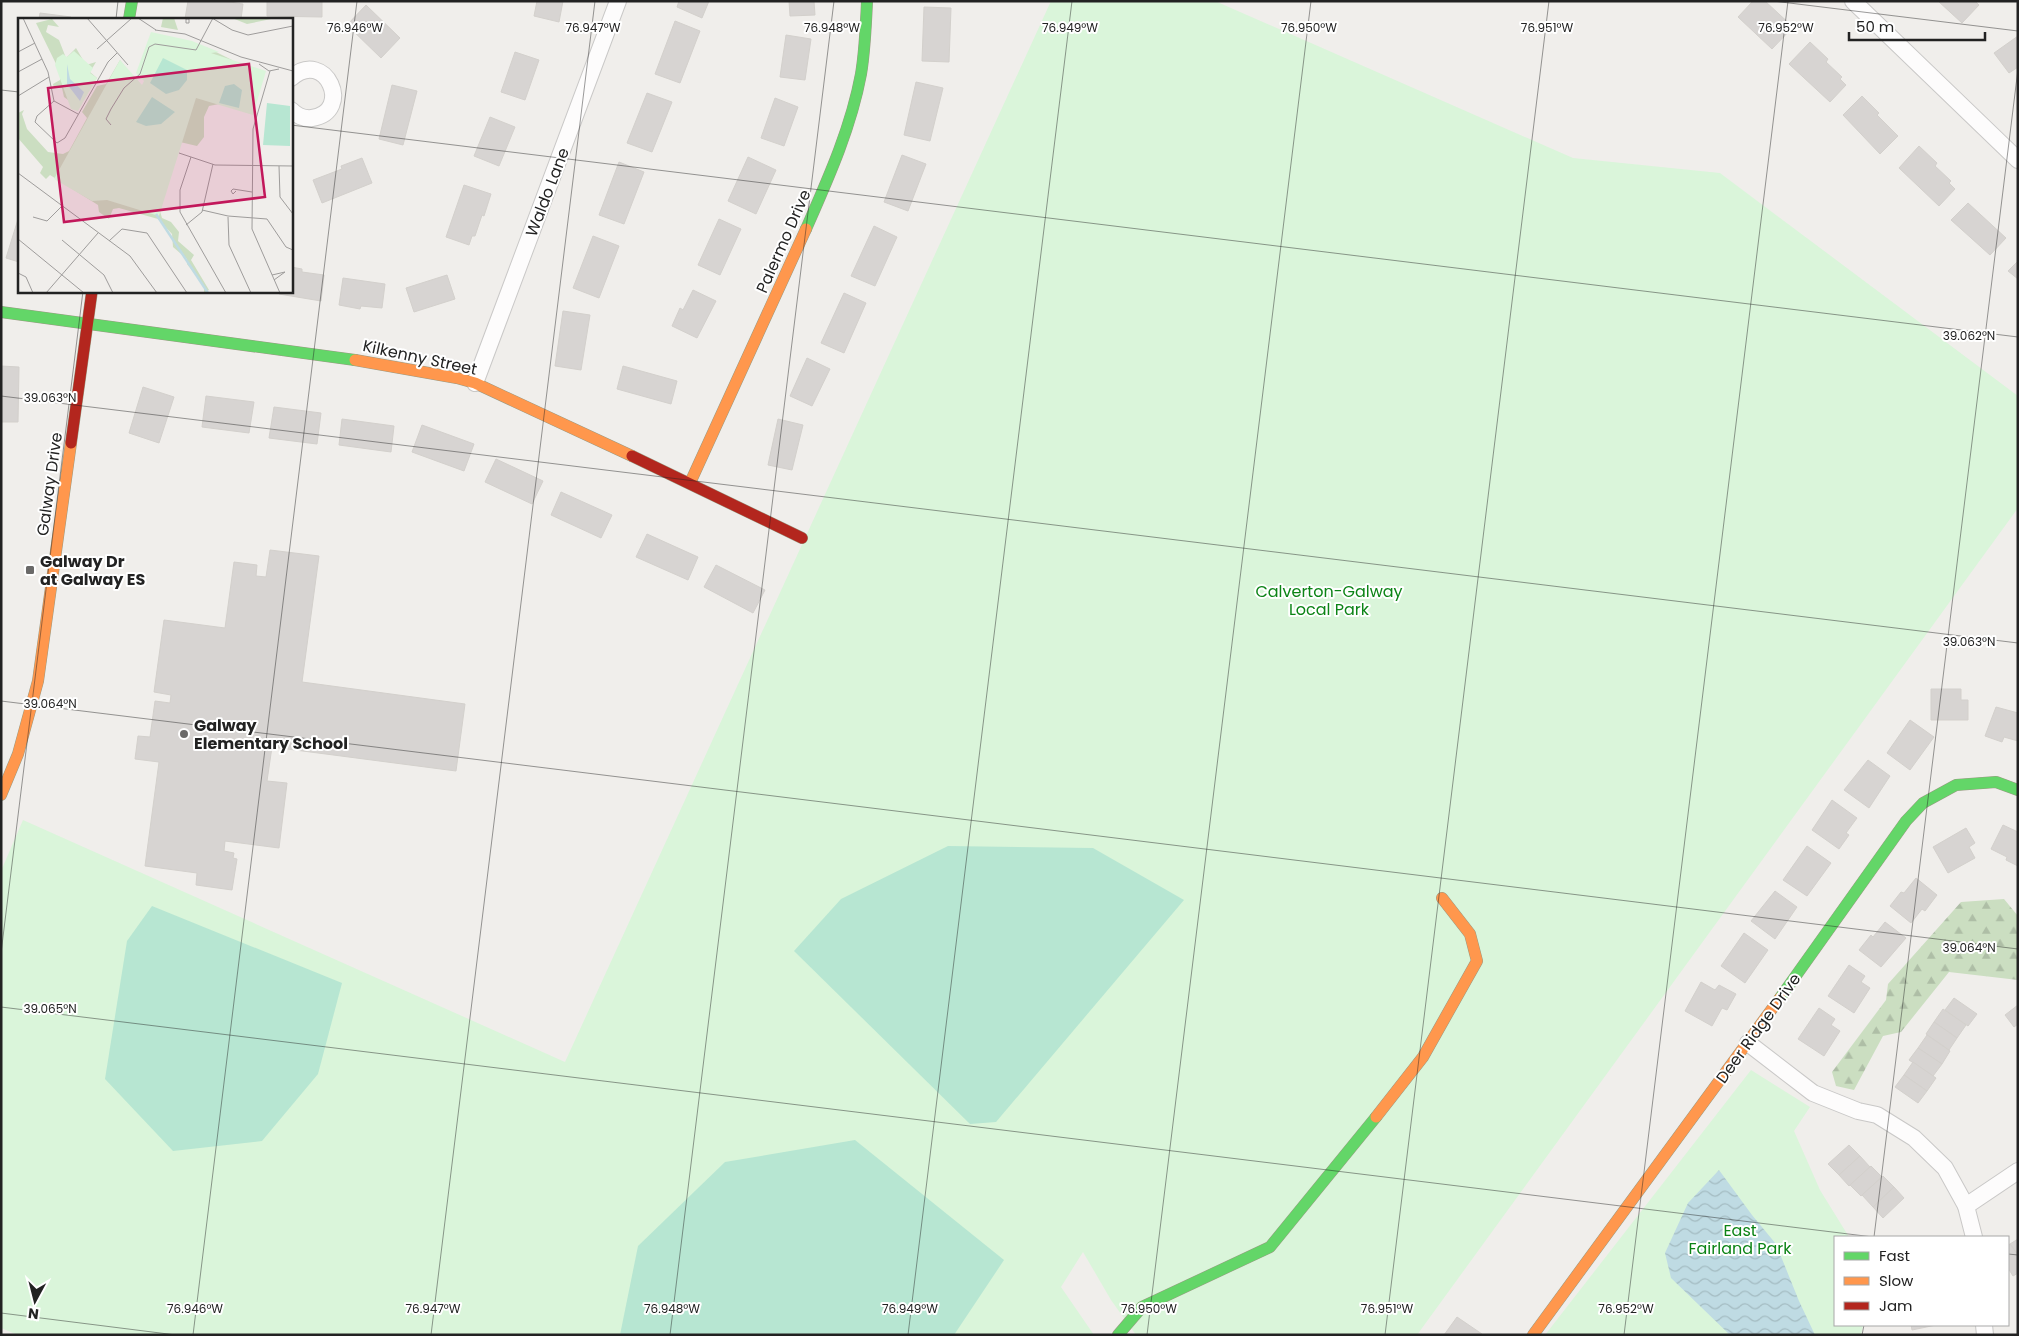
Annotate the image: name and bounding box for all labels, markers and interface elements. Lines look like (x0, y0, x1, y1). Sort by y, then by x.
scale bar (1849, 10, 1985, 42)
text: 50 m (1856, 16, 1894, 37)
inset map (18, 18, 292, 292)
text: 76.946°W (327, 19, 383, 36)
text: 76.947°W (566, 19, 621, 36)
text: 76.948°W (804, 19, 860, 36)
text: 76.949°W (1042, 19, 1098, 36)
text: 76.950°W (1281, 19, 1337, 36)
text: 76.951°W (1521, 19, 1573, 36)
text: 76.952°W (1758, 19, 1814, 36)
street label: Waldo Lane (520, 144, 575, 240)
street label: Palermo Drive (750, 186, 817, 297)
text: 39.062°N (1943, 327, 1995, 344)
street label: Kilkenny Street (361, 334, 479, 381)
text: 39.063°N (24, 389, 76, 406)
street label: Galway Drive (31, 431, 68, 537)
place label: Galway Dr at Galway ES (40, 550, 145, 591)
marker: Galway Dr at Galway ES (24, 564, 36, 576)
park label: Calverton-Galway Local Park (1255, 580, 1403, 621)
text: 39.063°N (1943, 633, 1995, 650)
text: 39.064°N (23, 695, 77, 712)
place label: Galway Elementary School (194, 714, 348, 755)
marker: Galway Elementary School (178, 728, 190, 740)
text: 39.064°N (1942, 939, 1996, 956)
street label: Deer Ridge Drive (1711, 968, 1806, 1088)
text: 39.065°N (23, 1000, 77, 1017)
park label: East Fairland Park (1688, 1219, 1792, 1260)
legend (1834, 1236, 2009, 1326)
text: Fast (1879, 1245, 1910, 1266)
text: Slow (1879, 1270, 1914, 1291)
north arrow (10, 1276, 60, 1326)
text: Jam (1879, 1295, 1913, 1316)
text: 76.946°W (167, 1300, 223, 1317)
text: 76.947°W (406, 1300, 461, 1317)
text: 76.948°W (644, 1300, 700, 1317)
text: 76.949°W (882, 1300, 938, 1317)
text: 76.950°W (1121, 1300, 1177, 1317)
text: 76.951°W (1361, 1300, 1413, 1317)
text: 76.952°W (1598, 1300, 1654, 1317)
text: N (27, 1303, 40, 1324)

